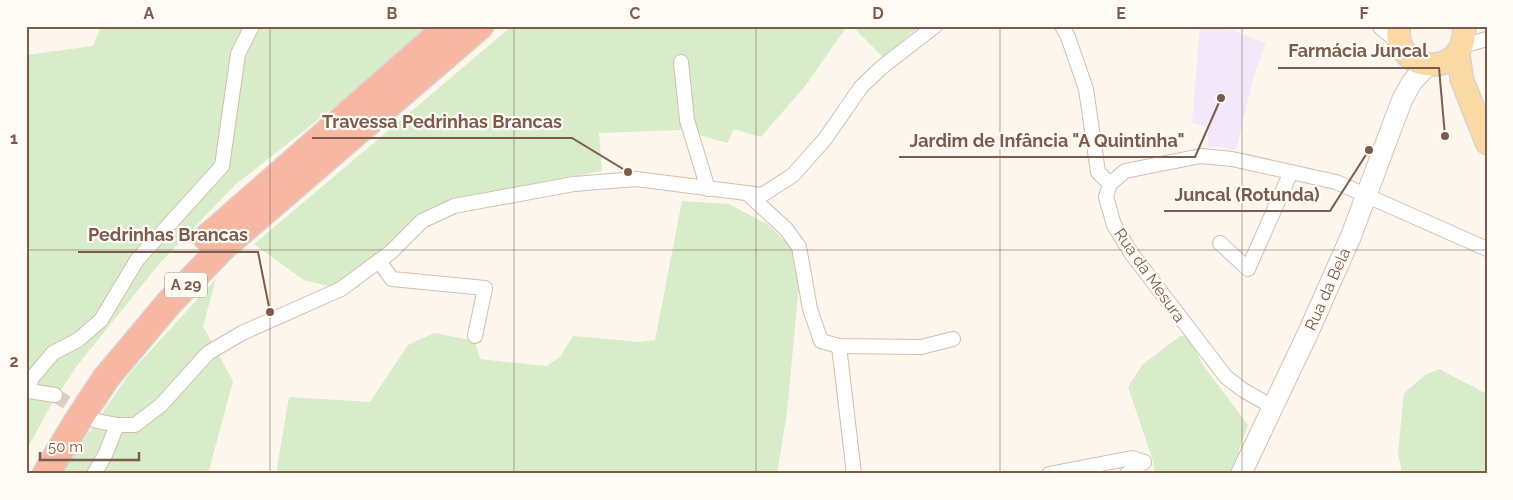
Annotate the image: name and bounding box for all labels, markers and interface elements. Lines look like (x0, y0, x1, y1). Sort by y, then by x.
text: A (144, 4, 155, 23)
text: B (387, 4, 398, 23)
text: C (630, 4, 641, 23)
text: D (872, 4, 884, 23)
text: E (1116, 4, 1126, 23)
text: F (1359, 4, 1369, 23)
callout: Farmácia Juncal (1278, 35, 1439, 68)
text: Farmácia Juncal (1288, 40, 1428, 61)
callout: Travessa Pedrinhas Brancas (312, 105, 572, 138)
text: Travessa Pedrinhas Brancas (322, 111, 562, 132)
callout: Jardim de Infância "A Quintinha" (899, 124, 1195, 157)
text: 1 (10, 129, 18, 148)
text: Jardim de Infância "A Quintinha" (910, 130, 1184, 151)
callout: Juncal (Rotunda) (1164, 178, 1330, 211)
text: Juncal (Rotunda) (1174, 184, 1320, 205)
callout: Pedrinhas Brancas (78, 219, 258, 252)
text: Pedrinhas Brancas (88, 224, 248, 245)
street label: Rua da Mesura (1110, 225, 1189, 326)
street label: Rua da Bela (1301, 245, 1354, 333)
road number: A 29 (165, 272, 207, 298)
text: 2 (9, 352, 19, 371)
scale bar (40, 430, 139, 462)
text: 50 m (48, 438, 83, 456)

